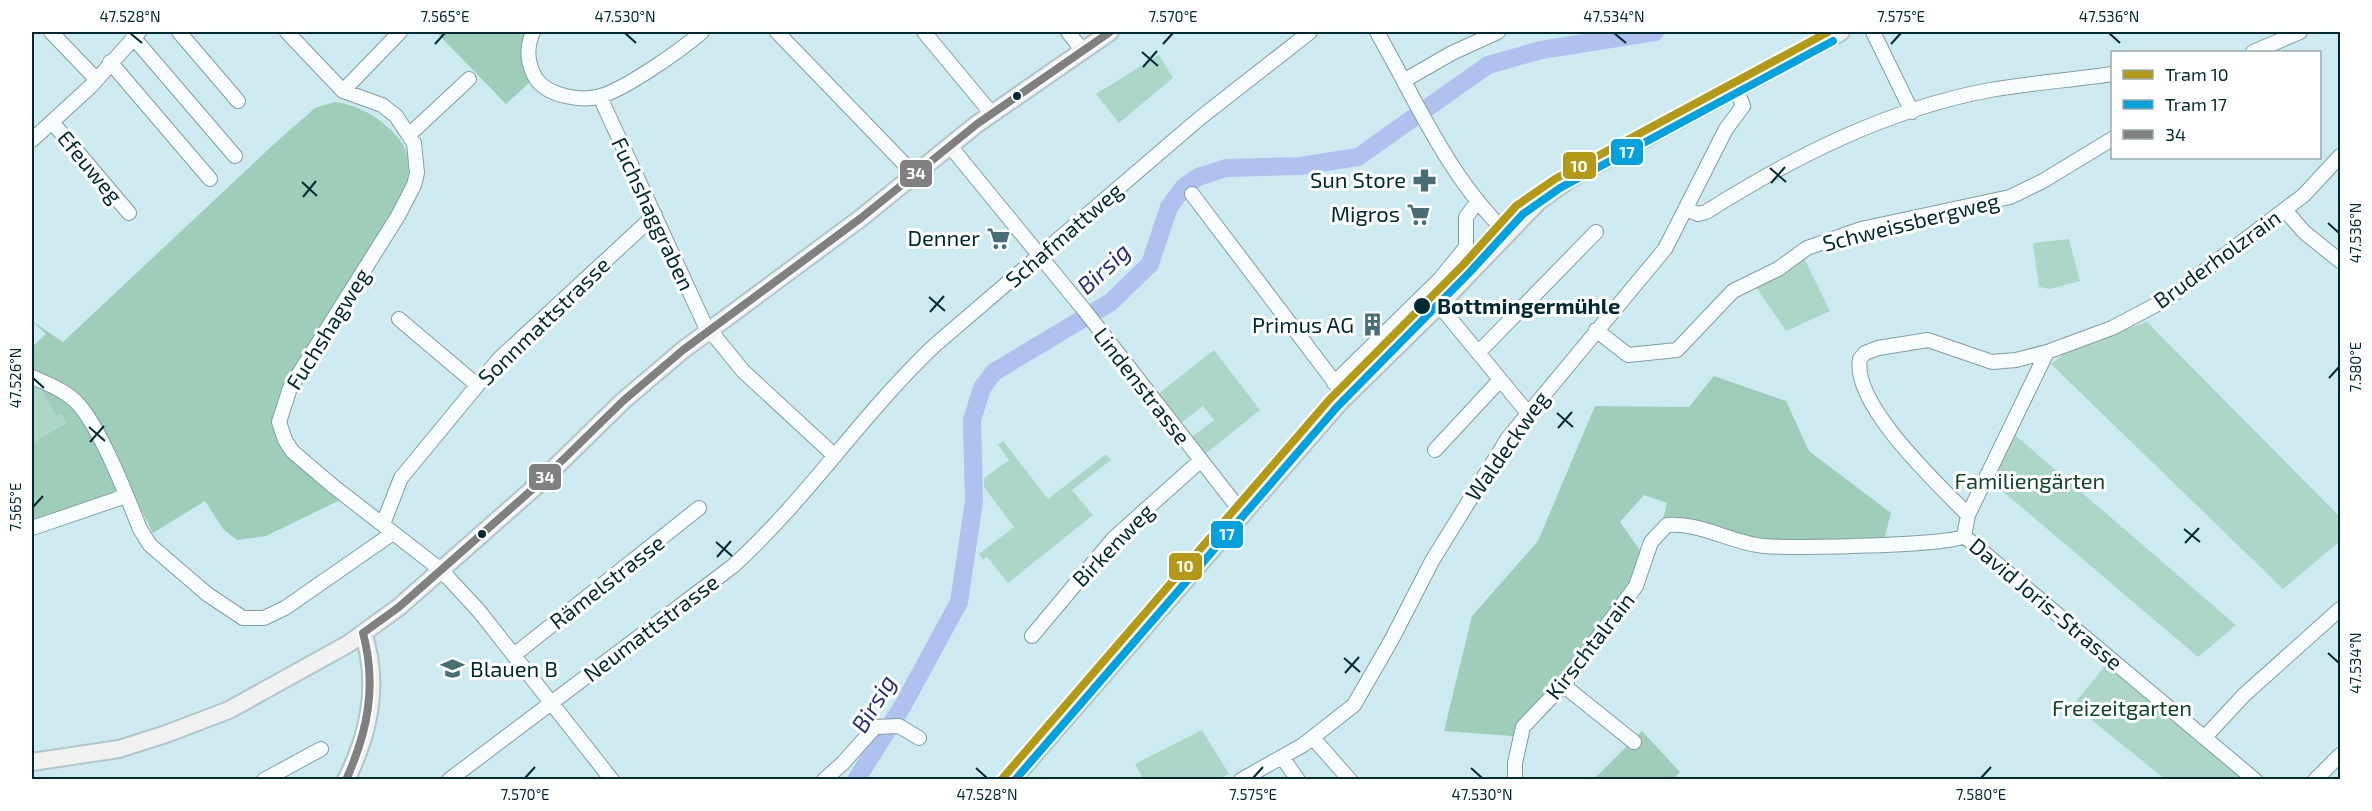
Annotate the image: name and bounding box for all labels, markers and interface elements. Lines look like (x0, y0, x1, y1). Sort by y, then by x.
text: 47.528°N (99, 7, 161, 25)
text: 7.565°E (421, 7, 469, 25)
text: 47.530°N (594, 7, 656, 25)
text: 7.570°E (1148, 7, 1198, 25)
text: 47.534°N (1583, 7, 1645, 25)
text: 7.575°E (1877, 7, 1925, 25)
text: 47.536°N (2079, 7, 2139, 25)
legend (2111, 51, 2321, 159)
text: Tram 10 (2165, 63, 2229, 85)
unlabelled marker (1011, 90, 1023, 102)
text: Tram 17 (2165, 93, 2227, 115)
text: 34 (2165, 123, 2186, 145)
street label: Efeuweg (53, 125, 129, 208)
street label: Fuchshaggraben (607, 133, 701, 294)
line badge: 17 (1610, 138, 1644, 166)
text: 17 (1619, 142, 1635, 161)
line badge: 10 (1562, 151, 1597, 180)
text: 10 (1570, 156, 1588, 175)
line badge: 34 (899, 159, 933, 188)
text: 34 (906, 163, 926, 182)
place label: Sun Store (1310, 166, 1406, 192)
pharmacy icon: Sun Store (1411, 167, 1437, 193)
street label: Schafmattweg (999, 176, 1127, 292)
street label: Schweissbergweg (1820, 187, 2002, 256)
place label: Migros (1331, 200, 1400, 226)
supermarket icon: Migros (1405, 201, 1431, 227)
street label: Bruderholzrain (2148, 203, 2285, 313)
text: 47.536°N (2346, 203, 2364, 263)
place label: Denner (907, 224, 980, 250)
supermarket icon: Denner (985, 225, 1011, 251)
water label: Birsig (1070, 236, 1136, 300)
street label: Sonnmattstrasse (472, 251, 615, 390)
street label: Fuchshagweg (280, 263, 375, 394)
place label: Bottmingermühle (1437, 292, 1620, 318)
marker: Bottmingermühle (1412, 296, 1432, 316)
place label: Primus AG (1252, 311, 1354, 337)
building icon: Primus AG (1359, 312, 1385, 338)
street label: Lindenstrasse (1089, 322, 1197, 449)
text: 7.580°E (2346, 342, 2364, 392)
text: 47.526°N (6, 348, 24, 408)
street label: Waldeckweg (1459, 386, 1553, 505)
line badge: 34 (528, 463, 562, 491)
text: 34 (535, 467, 555, 486)
park label: Familiengärten (1955, 467, 2105, 493)
text: 7.565°E (6, 483, 24, 531)
street label: Birkenweg (1066, 497, 1158, 591)
line badge: 17 (1210, 520, 1244, 549)
text: 17 (1219, 524, 1235, 543)
unlabelled marker (476, 528, 488, 540)
street label: Rämelstrasse (544, 529, 669, 634)
street label: David Joris-Strasse (1965, 532, 2128, 675)
line badge: 10 (1168, 552, 1203, 581)
text: 10 (1176, 556, 1194, 575)
street label: Neumattstrasse (578, 568, 723, 687)
street label: Kirschtalrain (1540, 587, 1639, 704)
text: 47.534°N (2346, 632, 2364, 694)
place label: Blauen B (470, 655, 558, 681)
school or university icon: Blauen B (439, 656, 465, 682)
water label: Birsig (844, 669, 901, 737)
park label: Freizeitgarten (2052, 694, 2192, 720)
text: 7.570°E (500, 785, 550, 803)
text: 47.528°N (956, 785, 1018, 803)
text: 7.575°E (1229, 785, 1277, 803)
text: 47.530°N (1451, 785, 1513, 803)
text: 7.580°E (1956, 785, 2006, 803)

